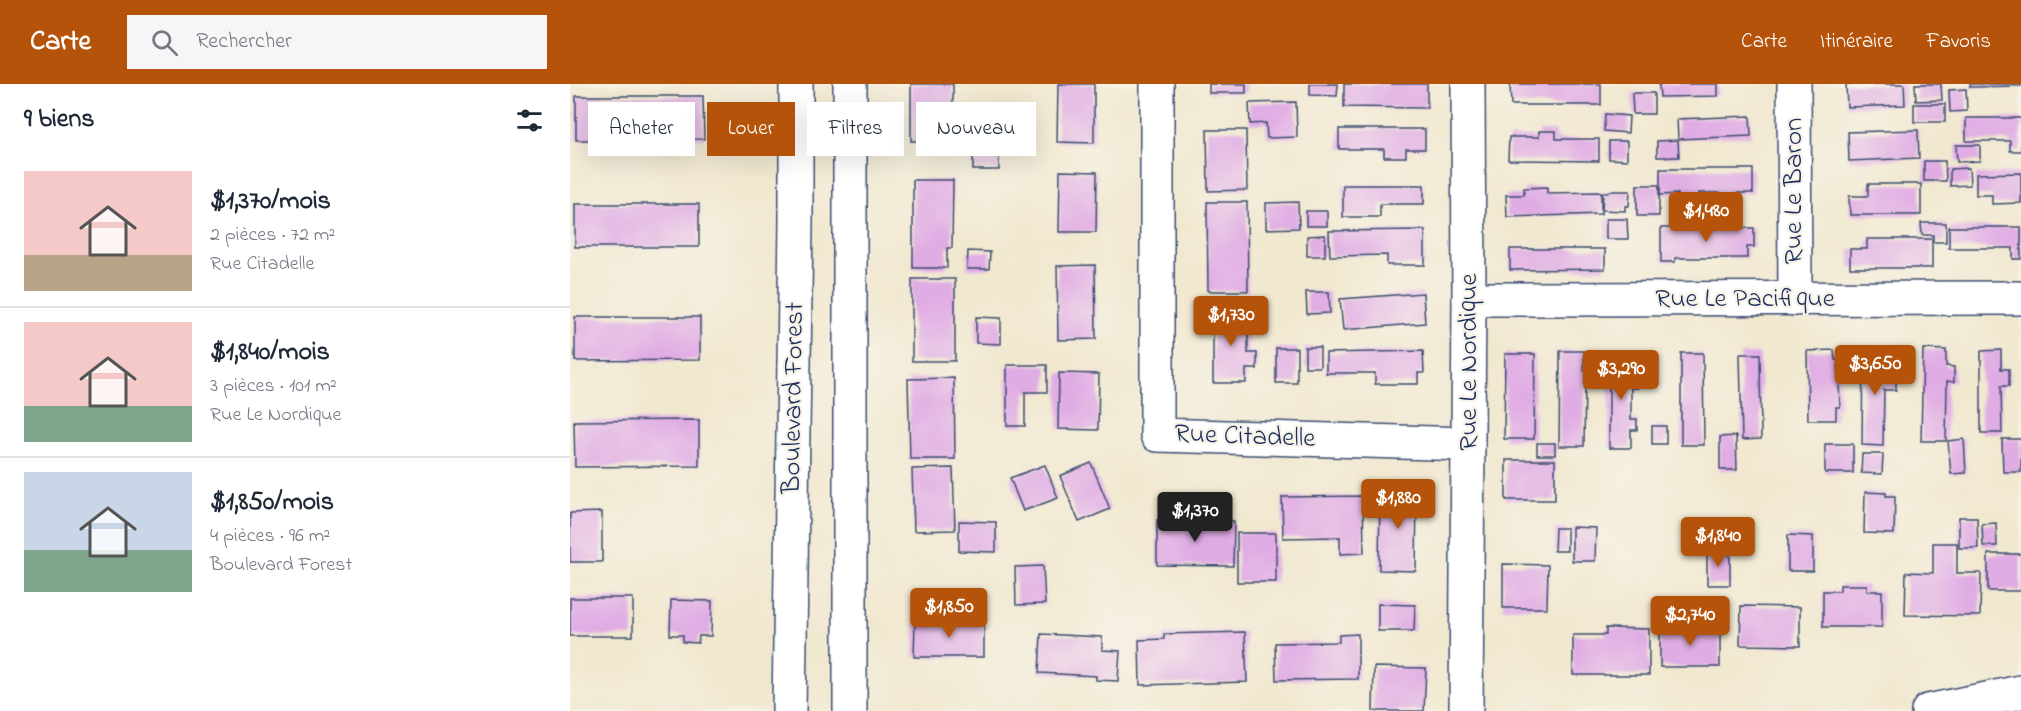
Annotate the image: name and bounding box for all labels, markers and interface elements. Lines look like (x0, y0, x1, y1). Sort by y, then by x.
search box (127, 15, 547, 69)
text: Carte (30, 22, 91, 63)
icon: search (148, 26, 181, 59)
text: Rechercher (196, 26, 292, 58)
text: Carte (1741, 27, 1787, 57)
text: Itinéraire (1820, 27, 1893, 57)
text: Favoris (1926, 27, 1991, 57)
text: 9 biens (24, 101, 94, 139)
chip: Acheter (588, 102, 695, 156)
chip: Louer (707, 102, 795, 156)
chip: Filtres (807, 102, 904, 156)
chip: Nouveau (916, 102, 1036, 156)
icon: filters (513, 104, 546, 137)
street label: Rue Le Baron (1775, 118, 1814, 264)
text: $1,370/mois (210, 183, 331, 221)
pin: $1,480 (1657, 192, 1755, 243)
icon: home (72, 195, 144, 267)
text: $1,480 (1683, 197, 1729, 226)
text: 2 pièces · 72 m² (210, 221, 335, 250)
text: Rue Citadelle (210, 250, 314, 279)
street label: Rue Le Nordique (1450, 272, 1489, 451)
street label: Rue Le Pacifique (1655, 280, 1836, 319)
pin: $1,730 (1182, 296, 1280, 347)
text: $1,730 (1207, 301, 1255, 330)
street label: Boulevard Forest (773, 302, 815, 495)
text: $1,840/mois (210, 334, 330, 372)
pin: $3,650 (1826, 345, 1924, 396)
icon: home (72, 346, 144, 418)
pin: $3,290 (1572, 350, 1670, 401)
text: $3,650 (1849, 350, 1901, 379)
text: $3,290 (1597, 355, 1645, 384)
text: 3 pièces · 101 m² (210, 372, 337, 401)
text: Rue Le Nordique (210, 401, 341, 430)
street label: Rue Citadelle (1174, 415, 1317, 459)
pin: $1,880 (1349, 479, 1447, 530)
text: $1,850/mois (210, 484, 334, 522)
text: $1,880 (1375, 484, 1421, 513)
pin: $1,370 (1146, 492, 1244, 543)
icon: home (72, 496, 144, 568)
text: $1,370 (1171, 497, 1219, 526)
pin: $1,840 (1669, 517, 1767, 568)
text: 4 pièces · 96 m² (210, 522, 330, 551)
text: $1,840 (1695, 522, 1741, 551)
text: Boulevard Forest (210, 551, 352, 580)
pin: $1,850 (900, 588, 998, 639)
text: $1,850 (924, 593, 974, 622)
pin: $2,740 (1641, 596, 1739, 647)
text: $2,740 (1665, 601, 1715, 630)

